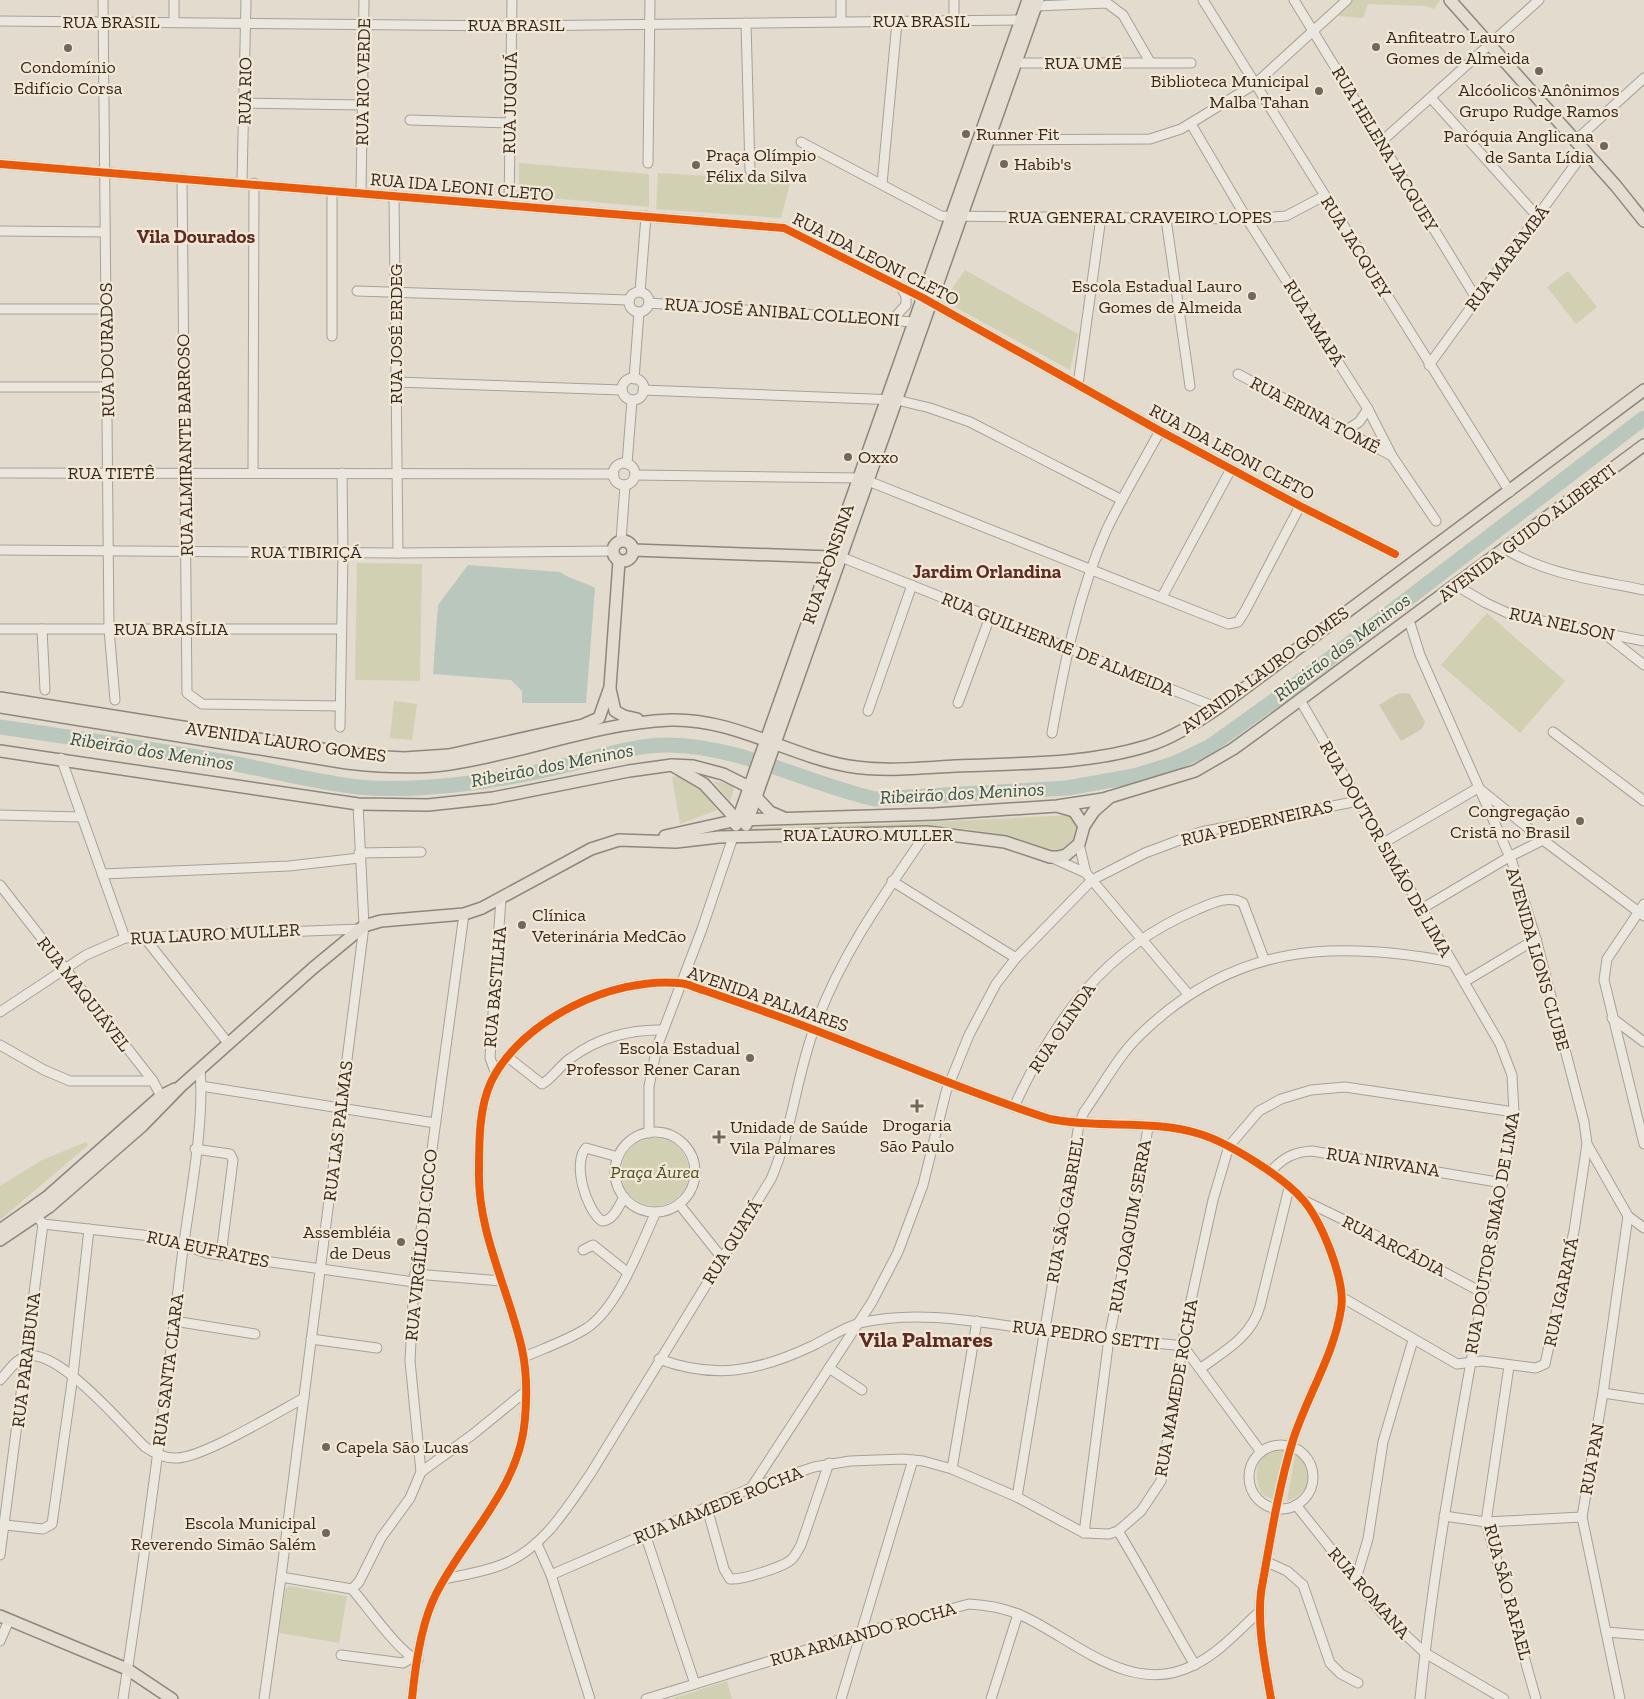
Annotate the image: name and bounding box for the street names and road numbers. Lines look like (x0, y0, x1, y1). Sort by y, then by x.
street label: RUA BRASIL (872, 10, 970, 32)
street label: RUA BRASIL (62, 11, 160, 33)
street label: RUA BRASIL (467, 14, 565, 36)
street label: RUA RIO VERDE (351, 18, 375, 146)
street label: RUA JUQUIÁ (498, 51, 522, 154)
street label: RUA UMÉ (1044, 52, 1122, 74)
street label: RUA RIO (233, 57, 257, 125)
street label: RUA HELENA JACQUEY (1327, 63, 1443, 235)
street label: RUA IDA LEONI CLETO (369, 168, 555, 206)
street label: RUA JACQUEY (1316, 192, 1396, 302)
street label: RUA MARAMBÁ (1460, 201, 1554, 315)
street label: RUA GENERAL CRAVEIRO LOPES (1008, 206, 1272, 228)
street label: RUA IDA LEONI CLETO (789, 207, 963, 311)
street label: RUA JOSÉ ERDEG (385, 264, 407, 404)
street label: RUA AMAPÁ (1279, 276, 1349, 371)
street label: RUA DOURADOS (95, 282, 119, 418)
street label: RUA JOSÉ ANIBAL COLLEONI (664, 293, 901, 331)
street label: RUA ALMIRANTE BARROSO (172, 333, 198, 557)
street label: RUA ERINA TOMÉ (1246, 372, 1384, 458)
street label: RUA IDA LEONI CLETO (1146, 399, 1318, 505)
street label: AVENIDA GUIDO ALIBERTI (1434, 459, 1620, 607)
street label: RUA TIETÊ (67, 462, 155, 484)
street label: RUA AFONSINA (797, 501, 859, 627)
street label: RUA TIBIRIÇÁ (250, 541, 362, 563)
street label: RUA GUILHERME DE ALMEIDA (938, 587, 1178, 701)
street label: AVENIDA LAURO GOMES (1177, 602, 1353, 738)
street label: RUA NELSON (1507, 602, 1617, 646)
street label: RUA BRASÍLIA (114, 618, 229, 640)
street label: AVENIDA LAURO GOMES (184, 717, 388, 767)
street label: RUA DOUTOR SIMÃO DE LIMA (1315, 737, 1457, 961)
street label: RUA PEDERNEIRAS (1179, 795, 1335, 851)
street label: RUA LAURO MULLER (783, 824, 953, 846)
street label: AVENIDA LIONS CLUBE (1501, 865, 1575, 1053)
street label: RUA LAURO MULLER (130, 919, 300, 949)
street label: RUA BASTILHA (479, 925, 511, 1049)
street label: RUA MAQUIÁVEL (32, 932, 136, 1056)
street label: AVENIDA PALMARES (685, 961, 851, 1037)
street label: RUA OLINDA (1024, 979, 1100, 1077)
street label: RUA LAS PALMAS (318, 1060, 358, 1202)
street label: RUA DOUTOR SIMÃO DE LIMA (1460, 1110, 1524, 1356)
street label: RUA SÃO GABRIEL (1041, 1135, 1089, 1285)
street label: RUA JOAQUIM SERRA (1104, 1137, 1156, 1314)
street label: RUA NIRVANA (1325, 1142, 1442, 1182)
street label: RUA VIRGÍLIO DI CICCO (400, 1148, 442, 1342)
street label: RUA QUATÁ (697, 1195, 767, 1288)
street label: RUA ARCÁDIA (1338, 1210, 1450, 1282)
street label: RUA EUFRATES (145, 1225, 271, 1273)
street label: RUA IGARATÁ (1539, 1235, 1583, 1349)
street label: RUA PARAIBUNA (7, 1291, 45, 1429)
street label: RUA SANTA CLARA (148, 1292, 188, 1448)
street label: RUA MAMEDE ROCHA (1150, 1297, 1203, 1479)
street label: RUA PEDRO SETTI (1011, 1315, 1161, 1355)
street label: RUA PAN (1575, 1421, 1609, 1497)
street label: RUA MAMEDE ROCHA (630, 1461, 806, 1549)
street label: RUA SÃO RAFAEL (1479, 1522, 1537, 1663)
street label: RUA ROMANA (1323, 1543, 1415, 1644)
street label: RUA ARMANDO ROCHA (768, 1597, 959, 1671)

